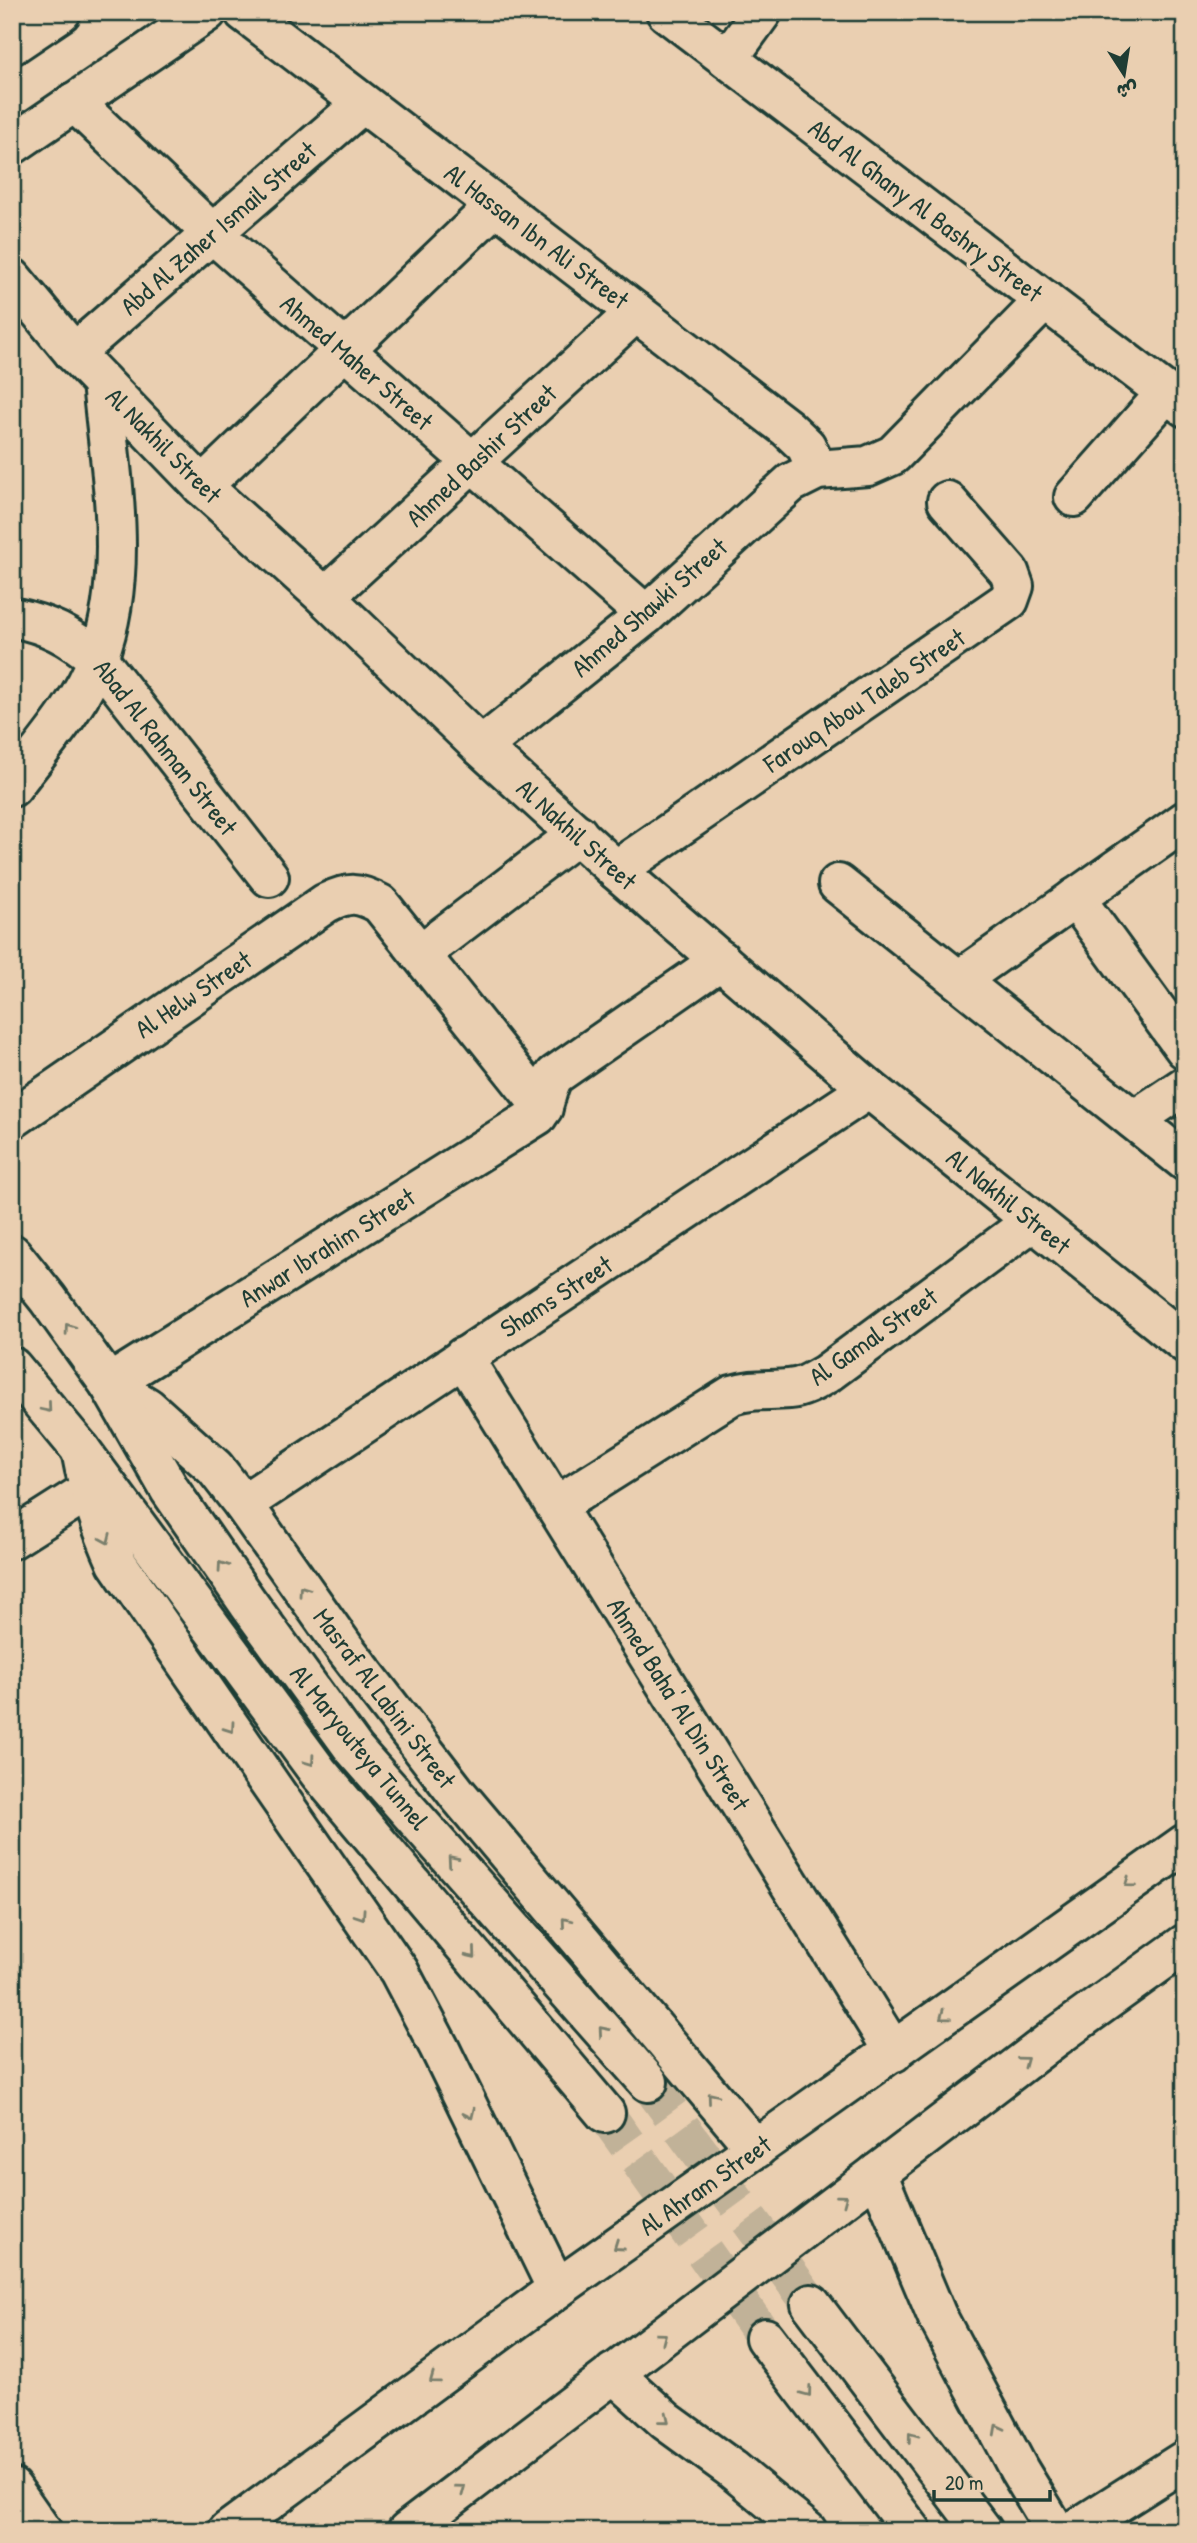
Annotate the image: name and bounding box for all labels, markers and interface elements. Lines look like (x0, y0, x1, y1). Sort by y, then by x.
north arrow (1088, 38, 1158, 108)
text: ش (1115, 76, 1140, 106)
street label: Abd Al Ghany Al Bashry Street (802, 110, 1051, 310)
street label: Abd Al Zaher Ismail Street (113, 132, 324, 323)
street label: Al Hassan Ibn Ali Street (438, 155, 637, 318)
street label: Ahmed Maher Street (273, 286, 441, 439)
street label: Ahmed Bashir Street (398, 375, 565, 534)
street label: Al Nakhil Street (98, 379, 230, 511)
street label: Ahmed Shawki Street (564, 529, 735, 684)
street label: Farouq Abou Taleb Street (756, 619, 972, 781)
street label: Abad Al Rahman Street (86, 652, 246, 843)
street label: Al Nakhil Street (509, 771, 645, 898)
street label: Al Helw Street (128, 942, 259, 1046)
street label: Al Nakhil Street (939, 1140, 1079, 1263)
street label: Anwar Ibrahim Street (233, 1178, 422, 1315)
street label: Shams Street (493, 1246, 620, 1345)
street label: Al Gamal Street (802, 1278, 945, 1393)
one-way arrow (65, 1323, 77, 1336)
one-way arrow (38, 1401, 51, 1413)
one-way arrow (98, 1532, 112, 1544)
one-way arrow (217, 1560, 230, 1573)
one-way arrow (299, 1585, 311, 1598)
street label: Ahmed Baha' Al Din Street (599, 1591, 759, 1818)
street label: Masraf Al Labini Street (306, 1601, 465, 1796)
street label: Al Maryouteya Tunnel (283, 1657, 438, 1837)
one-way arrow (222, 1720, 235, 1733)
one-way arrow (302, 1753, 315, 1766)
one-way arrow (448, 1856, 460, 1869)
one-way arrow (1124, 1875, 1137, 1887)
one-way arrow (353, 1907, 365, 1920)
one-way arrow (562, 1918, 574, 1931)
one-way arrow (464, 1946, 476, 1959)
one-way arrow (939, 2008, 952, 2020)
one-way arrow (599, 2026, 611, 2039)
one-way arrow (1016, 2057, 1028, 2070)
one-way arrow (708, 2092, 720, 2105)
one-way arrow (462, 2107, 476, 2119)
street label: Al Ahram Street (632, 2126, 779, 2243)
one-way arrow (835, 2195, 847, 2208)
one-way arrow (613, 2238, 626, 2250)
one-way arrow (654, 2332, 666, 2345)
one-way arrow (429, 2371, 442, 2384)
one-way arrow (798, 2384, 811, 2397)
one-way arrow (657, 2410, 669, 2423)
one-way arrow (993, 2424, 1006, 2436)
one-way arrow (907, 2432, 920, 2445)
scale bar (934, 2459, 1050, 2503)
text: 20 m (945, 2468, 983, 2497)
one-way arrow (453, 2485, 466, 2498)

